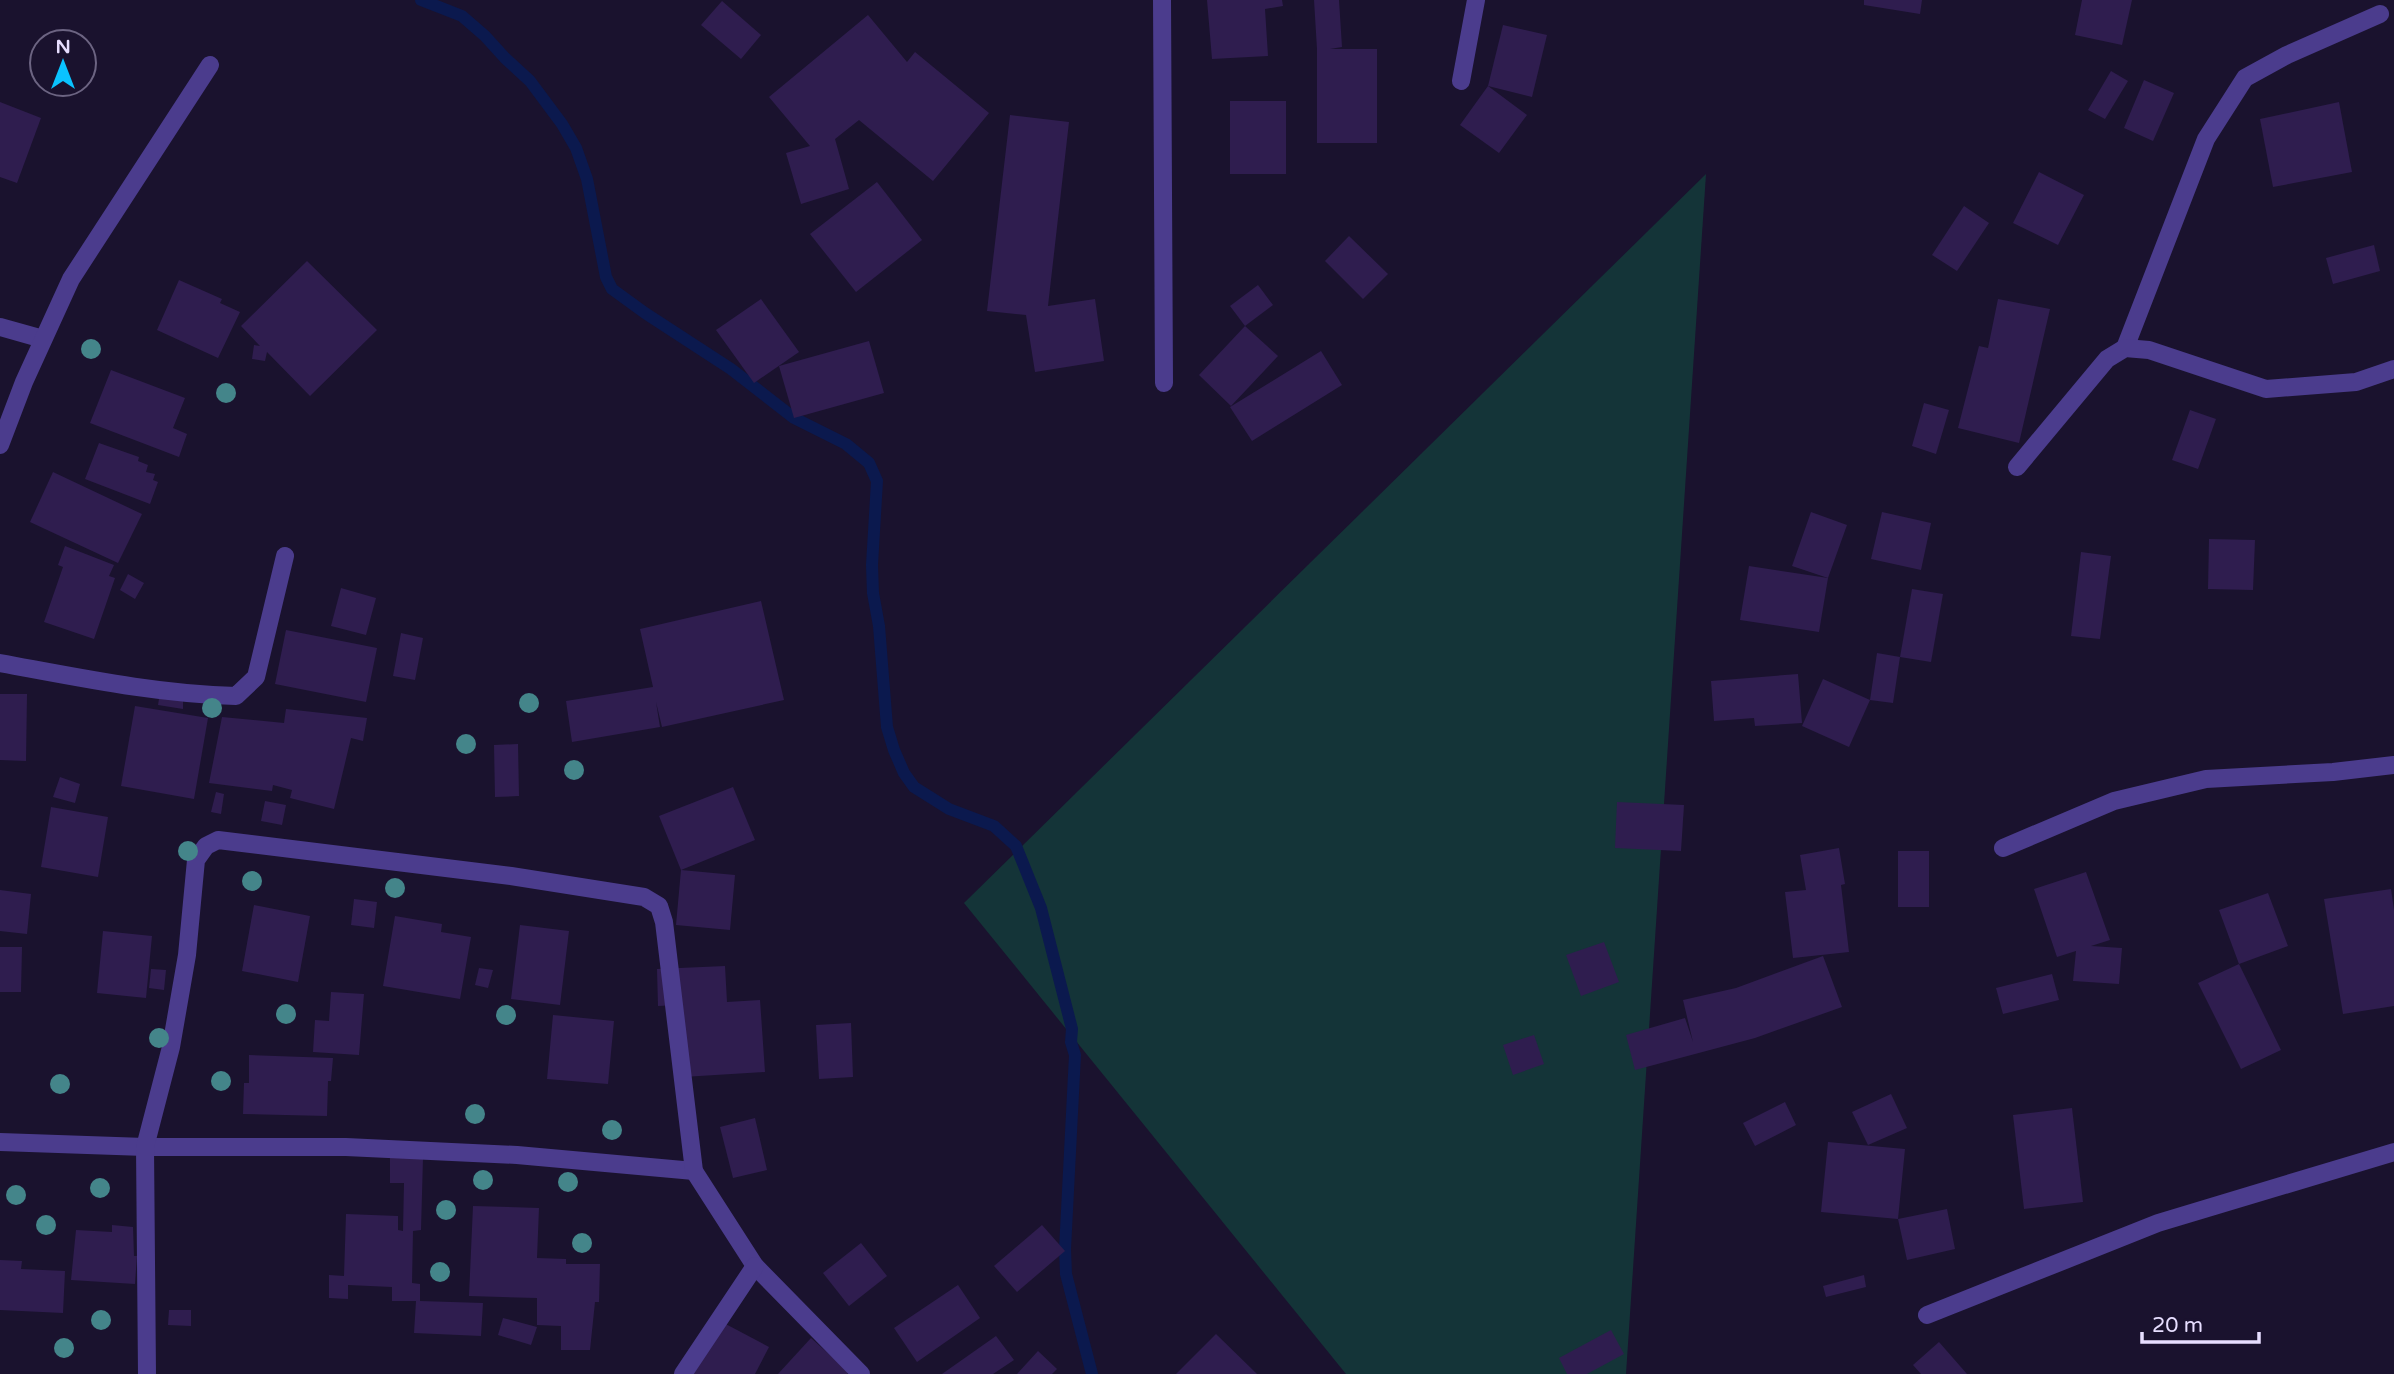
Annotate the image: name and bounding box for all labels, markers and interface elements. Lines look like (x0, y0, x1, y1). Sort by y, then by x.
north arrow (28, 28, 98, 98)
text: N (55, 36, 71, 58)
scale bar (2142, 1300, 2259, 1344)
text: 20 m (2152, 1313, 2203, 1338)

